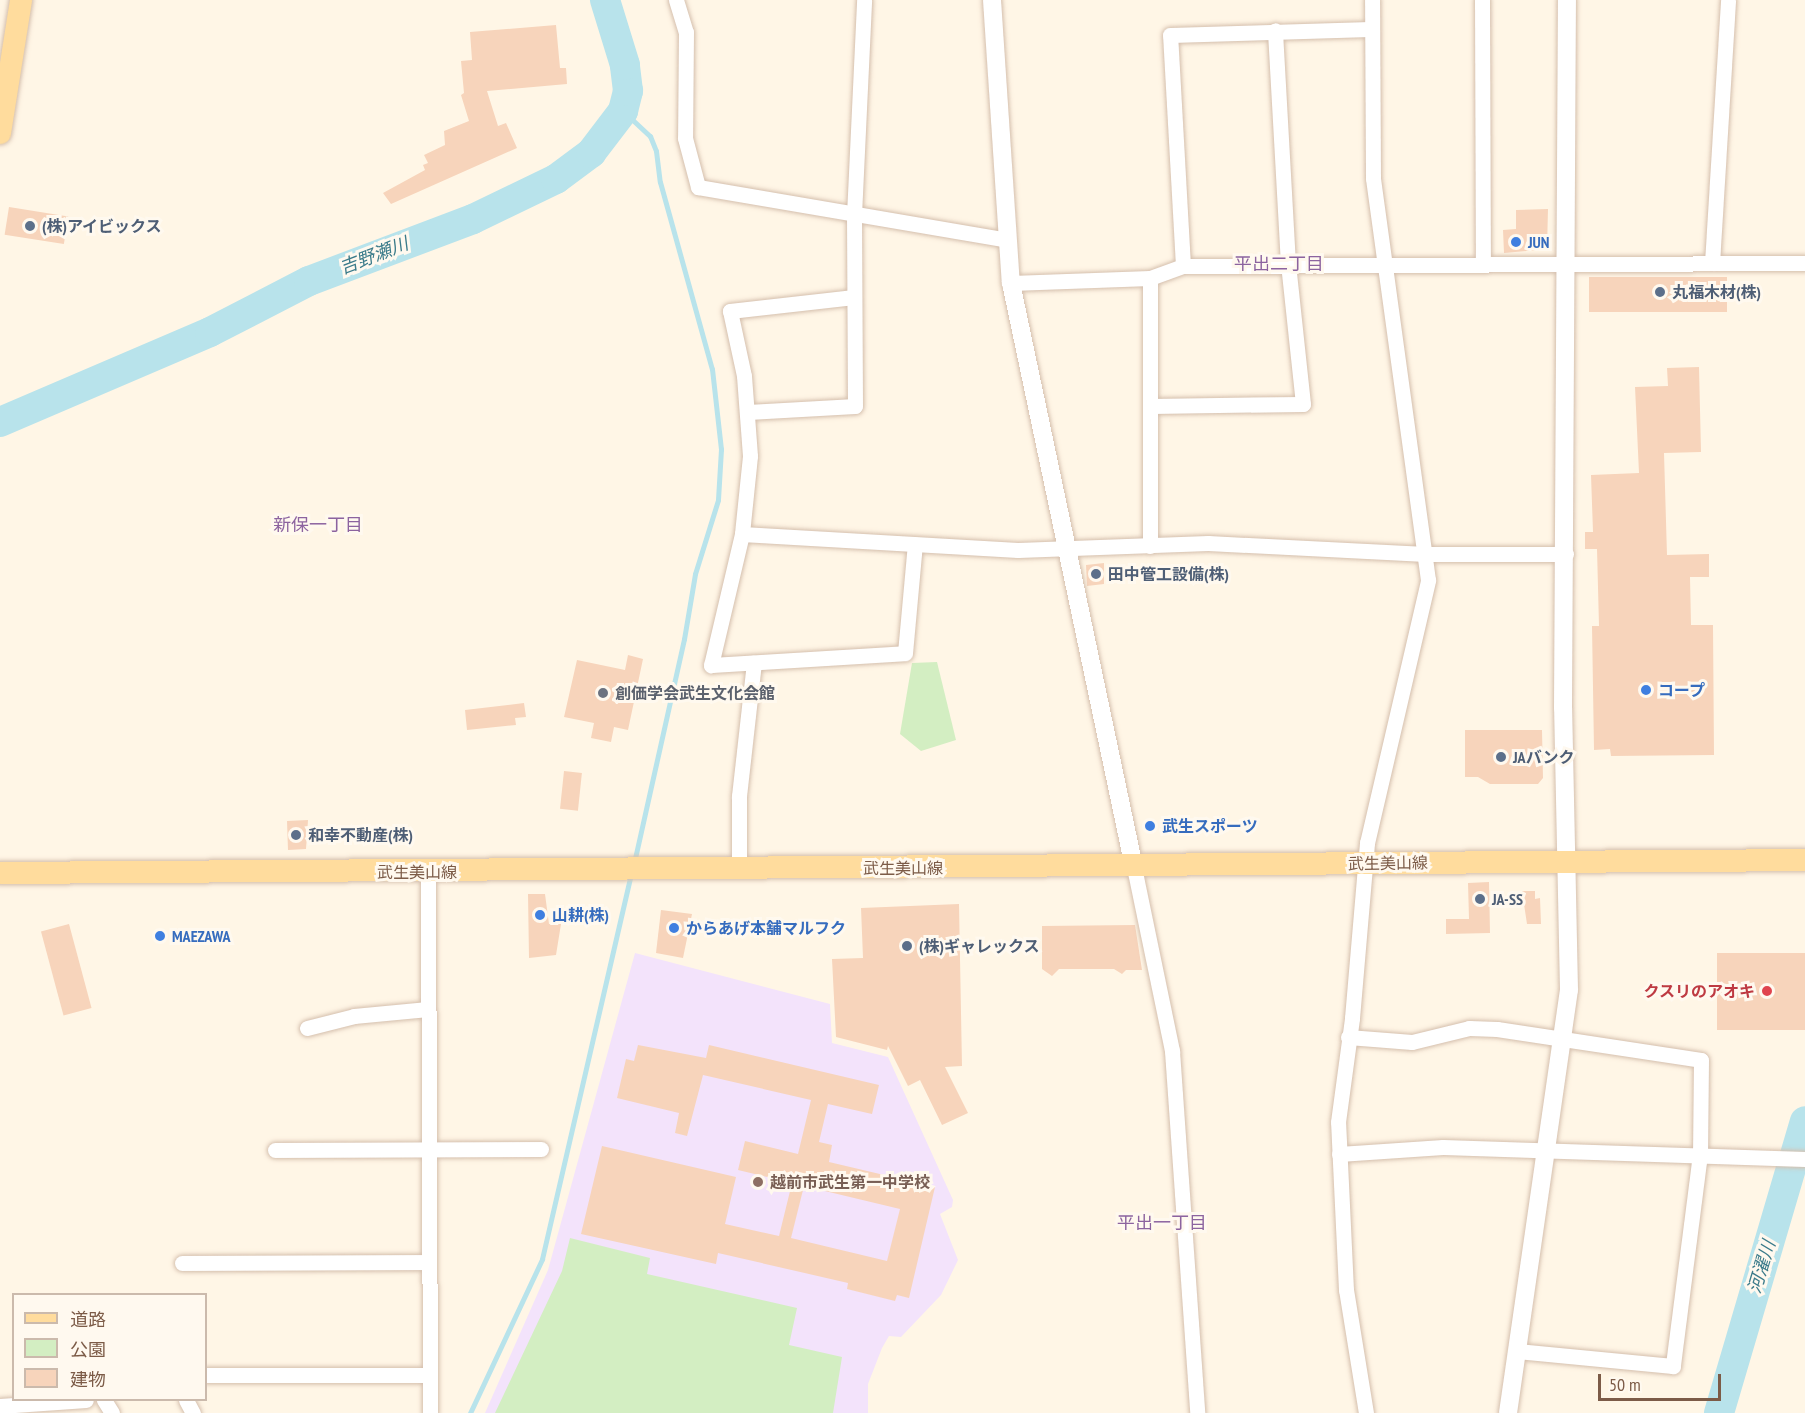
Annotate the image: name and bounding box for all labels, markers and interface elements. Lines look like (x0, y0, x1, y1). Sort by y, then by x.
place label: (株)アイビックス (42, 216, 163, 236)
marker: (株)アイビックス (23, 219, 37, 233)
place label: JUN (1528, 232, 1550, 252)
water label: 吉野瀬川 (337, 233, 411, 279)
marker: JUN (1509, 235, 1523, 249)
district label: 平出二丁目 (1234, 253, 1324, 275)
place label: 丸福木材(株) (1672, 282, 1761, 302)
marker: 丸福木材(株) (1653, 285, 1667, 299)
district label: 新保一丁目 (273, 514, 363, 536)
place label: 田中管工設備(株) (1108, 564, 1229, 584)
marker: 田中管工設備(株) (1089, 567, 1103, 581)
place label: コープ (1658, 680, 1706, 700)
place label: 創価学会武生文化会館 (615, 683, 775, 703)
marker: コープ (1639, 683, 1653, 697)
marker: 創価学会武生文化会館 (596, 686, 610, 700)
place label: JAバンク (1513, 747, 1574, 767)
marker: JAバンク (1494, 750, 1508, 764)
place label: 武生スポーツ (1162, 816, 1258, 836)
marker: 武生スポーツ (1143, 819, 1157, 833)
place label: 和幸不動産(株) (308, 825, 413, 845)
marker: 和幸不動産(株) (289, 828, 303, 842)
street label: 武生美山線 (1348, 853, 1428, 873)
street label: 武生美山線 (863, 858, 943, 878)
street label: 武生美山線 (377, 862, 457, 882)
place label: JA-SS (1492, 889, 1523, 909)
marker: JA-SS (1473, 892, 1487, 906)
place label: 山耕(株) (552, 905, 609, 925)
marker: 山耕(株) (533, 908, 547, 922)
place label: からあげ本舗マルフク (686, 918, 846, 938)
marker: からあげ本舗マルフク (667, 921, 681, 935)
place label: MAEZAWA (172, 926, 231, 946)
marker: MAEZAWA (153, 929, 167, 943)
place label: (株)ギャレックス (919, 936, 1040, 956)
marker: (株)ギャレックス (900, 939, 914, 953)
place label: クスリのアオキ (1643, 981, 1755, 1001)
marker: クスリのアオキ (1760, 984, 1774, 998)
place label: 越前市武生第一中学校 (770, 1172, 930, 1192)
marker: 越前市武生第一中学校 (751, 1175, 765, 1189)
district label: 平出一丁目 (1117, 1212, 1207, 1234)
water label: 河濯川 (1744, 1238, 1780, 1296)
legend (12, 1293, 207, 1401)
text: 道路 (70, 1308, 106, 1331)
text: 公園 (70, 1338, 106, 1361)
scale bar (1601, 1362, 1724, 1400)
text: 建物 (70, 1368, 106, 1391)
text: 50 m (1609, 1373, 1641, 1396)

